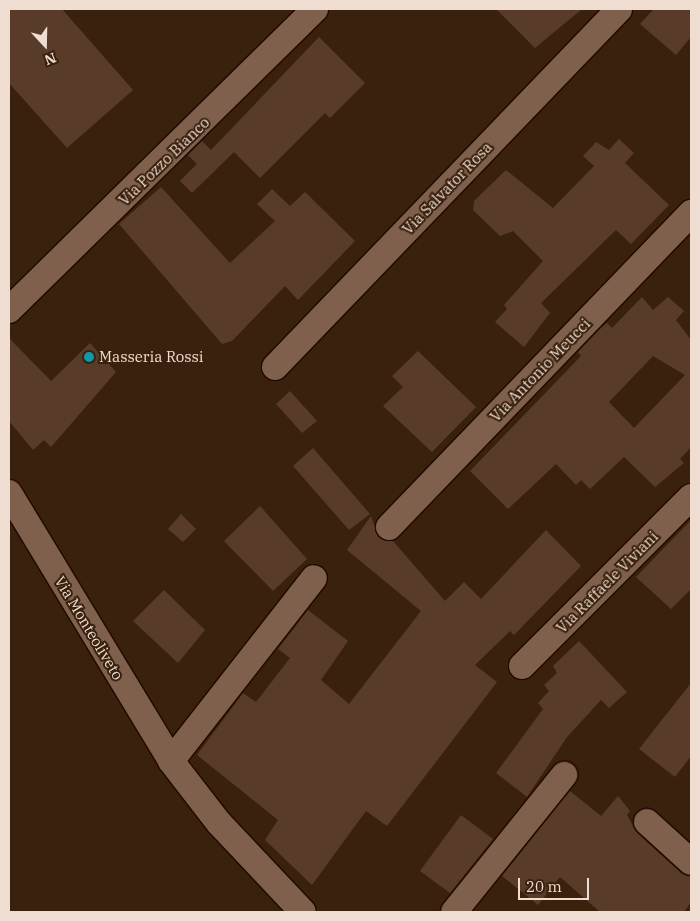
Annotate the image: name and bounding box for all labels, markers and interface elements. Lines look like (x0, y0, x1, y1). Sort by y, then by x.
north arrow (20, 20, 70, 70)
text: N (42, 49, 59, 69)
street label: Via Pozzo Bianco (115, 113, 213, 209)
street label: Via Salvator Rosa (398, 138, 496, 238)
street label: Via Antonio Meucci (486, 315, 594, 425)
place label: Masseria Rossi (99, 348, 203, 366)
marker: Masseria Rossi (83, 351, 95, 363)
street label: Via Raffaele Viviani (552, 527, 662, 637)
street label: Via Monteoliveto (51, 573, 127, 683)
scale bar (520, 868, 591, 900)
text: 20 m (526, 877, 562, 896)

